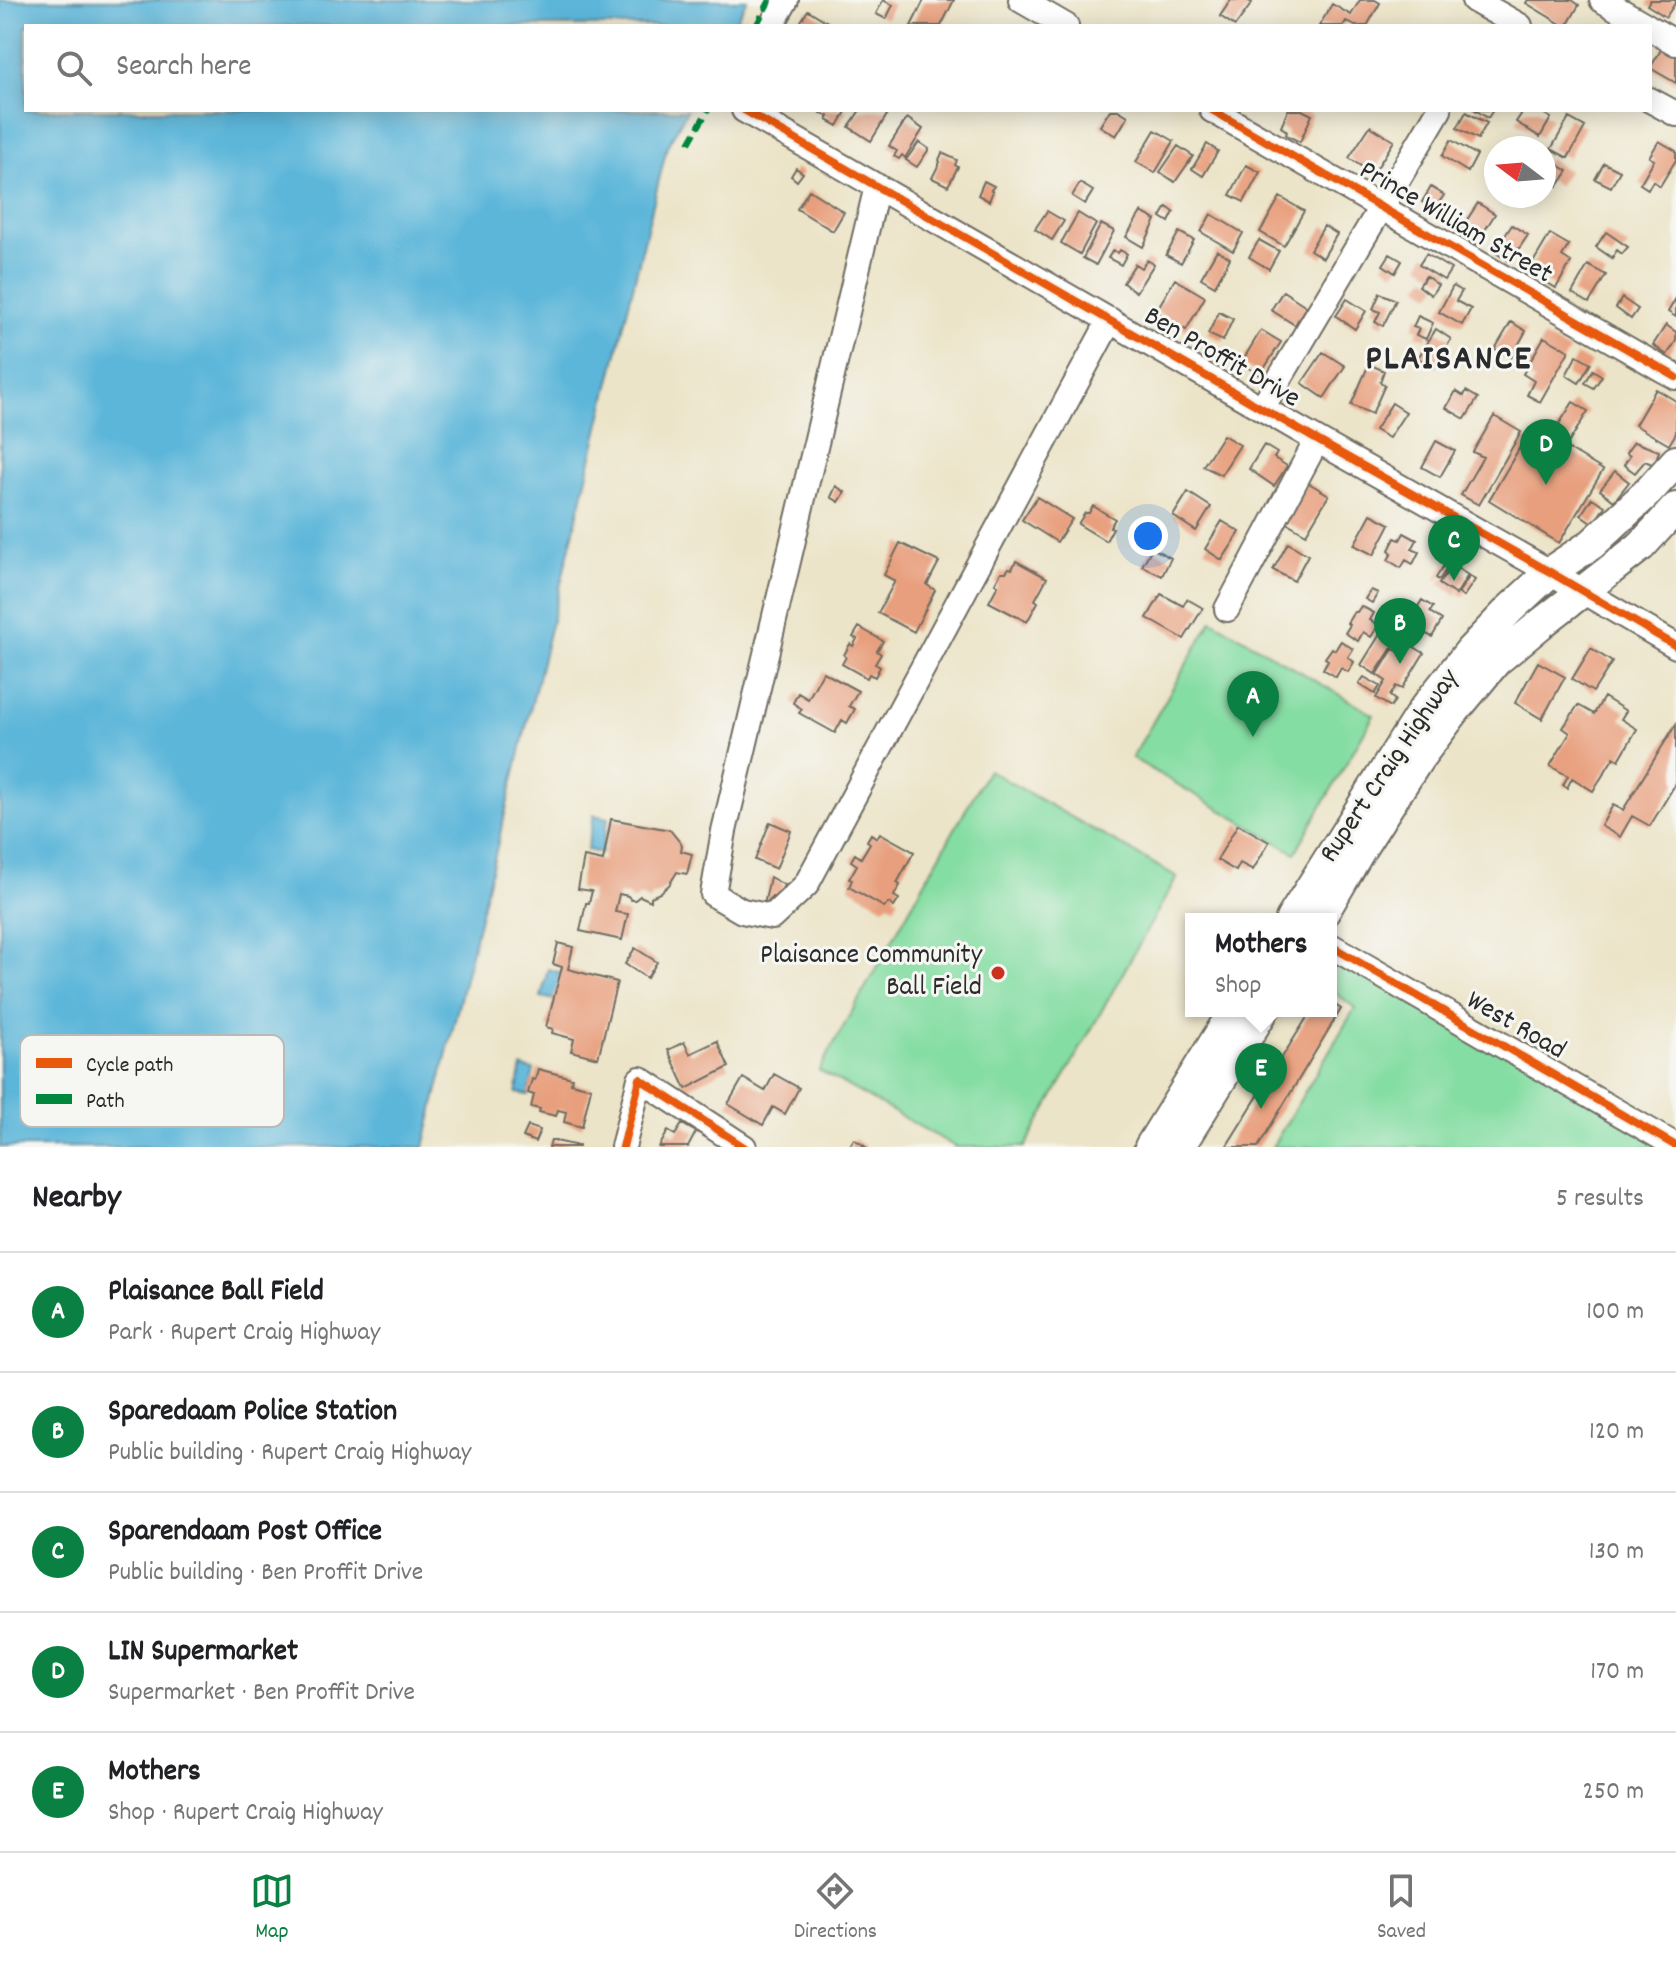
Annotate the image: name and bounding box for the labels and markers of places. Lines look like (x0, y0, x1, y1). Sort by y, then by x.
pin: D (1520, 419, 1572, 485)
pin: C (1428, 515, 1480, 581)
pin: B (1374, 598, 1426, 664)
pin: A (1227, 671, 1279, 737)
place label: Plaisance Community Ball Field (760, 937, 983, 1009)
marker: Plaisance Community Ball Field (989, 964, 1007, 982)
pin: E (1235, 1043, 1287, 1109)

